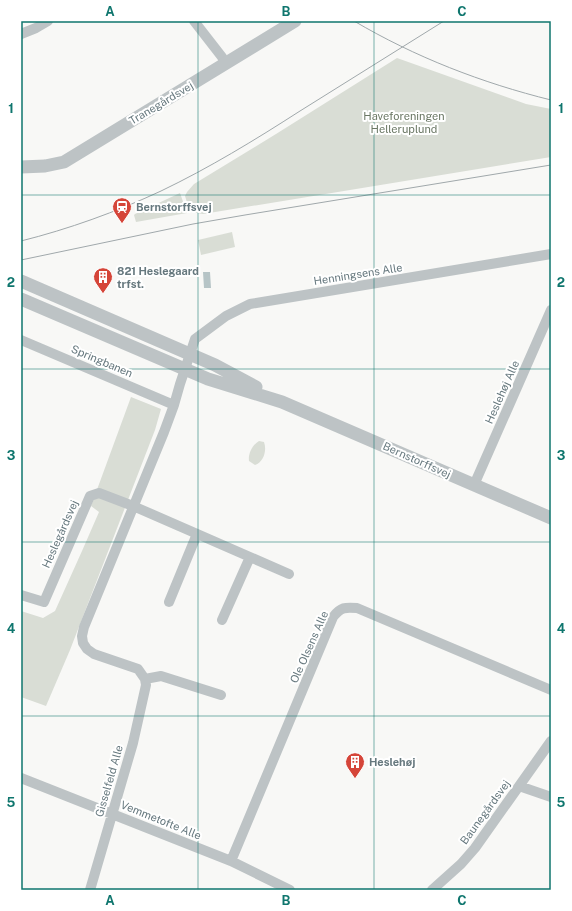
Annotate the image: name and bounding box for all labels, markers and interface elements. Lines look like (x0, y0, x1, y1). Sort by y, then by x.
text: A (105, 4, 115, 19)
text: B (282, 4, 291, 19)
text: C (457, 4, 467, 19)
street label: Tranegårdsvej (127, 79, 195, 127)
text: 1 (8, 101, 14, 116)
text: 1 (558, 101, 564, 116)
park label: Haveforeningen Helleruplund (363, 110, 445, 135)
station icon: Bernstorffsvej (111, 196, 133, 224)
place label: Bernstorffsvej (136, 201, 212, 213)
street label: Henningsens Alle (313, 261, 403, 287)
place label: 821 Heslegaard trfst. (117, 265, 199, 290)
building icon: 821 Heslegaard trfst. (92, 266, 114, 294)
text: 2 (7, 275, 15, 290)
text: 2 (557, 275, 565, 290)
street label: Springbanen (69, 343, 135, 379)
street label: Heslehøj Alle (483, 358, 521, 426)
street label: Bernstorffsvej (381, 440, 453, 480)
text: 3 (7, 448, 16, 463)
text: 3 (557, 448, 566, 463)
street label: Heslegårdsvej (40, 498, 80, 570)
street label: Ole Olsens Alle (288, 609, 330, 685)
text: 4 (7, 621, 16, 636)
text: 4 (557, 621, 566, 636)
street label: Gisselfeld Alle (93, 744, 125, 818)
building icon: Heslehøj (344, 751, 366, 779)
place label: Heslehøj (369, 756, 416, 768)
street label: Baunegårdsvej (458, 778, 512, 846)
text: 5 (7, 795, 16, 810)
text: 5 (557, 795, 566, 810)
street label: Vemmetofte Alle (119, 798, 203, 842)
text: A (105, 893, 115, 908)
text: B (282, 893, 291, 908)
text: C (457, 893, 467, 908)

